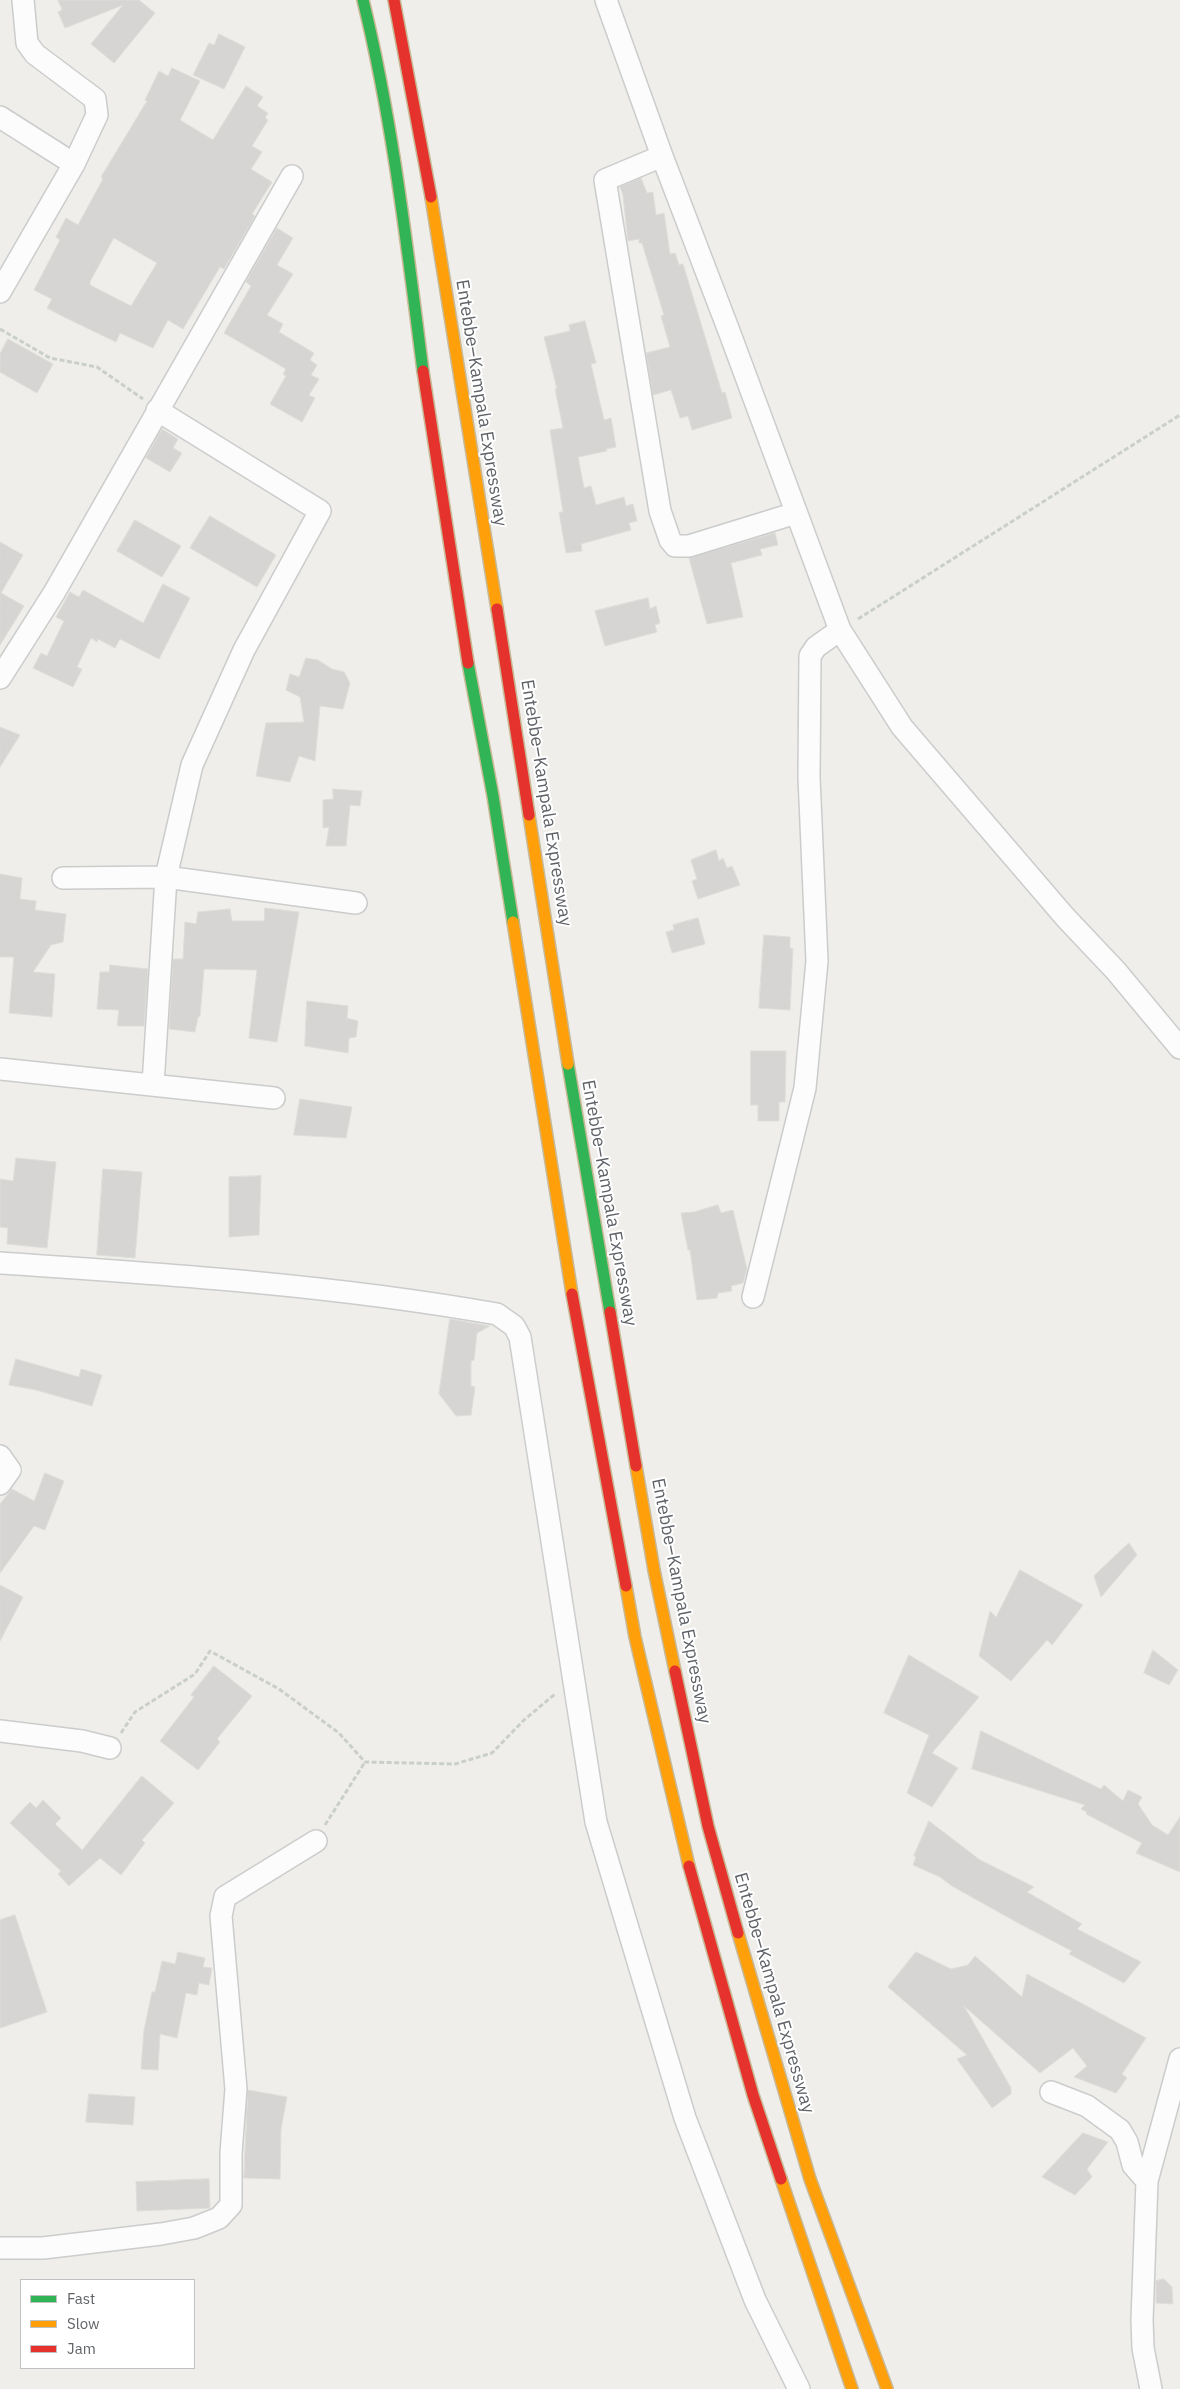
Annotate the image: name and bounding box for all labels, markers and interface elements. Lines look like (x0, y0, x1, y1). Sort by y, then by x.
street label: Entebbe–Kampala Expressway (451, 278, 511, 528)
street label: Entebbe–Kampala Expressway (516, 678, 576, 928)
street label: Entebbe–Kampala Expressway (577, 1078, 641, 1328)
street label: Entebbe–Kampala Expressway (647, 1476, 715, 1726)
street label: Entebbe–Kampala Expressway (729, 1870, 819, 2116)
legend (20, 2279, 195, 2369)
text: Fast (67, 2289, 95, 2308)
text: Slow (67, 2314, 100, 2333)
text: Jam (67, 2339, 96, 2358)

